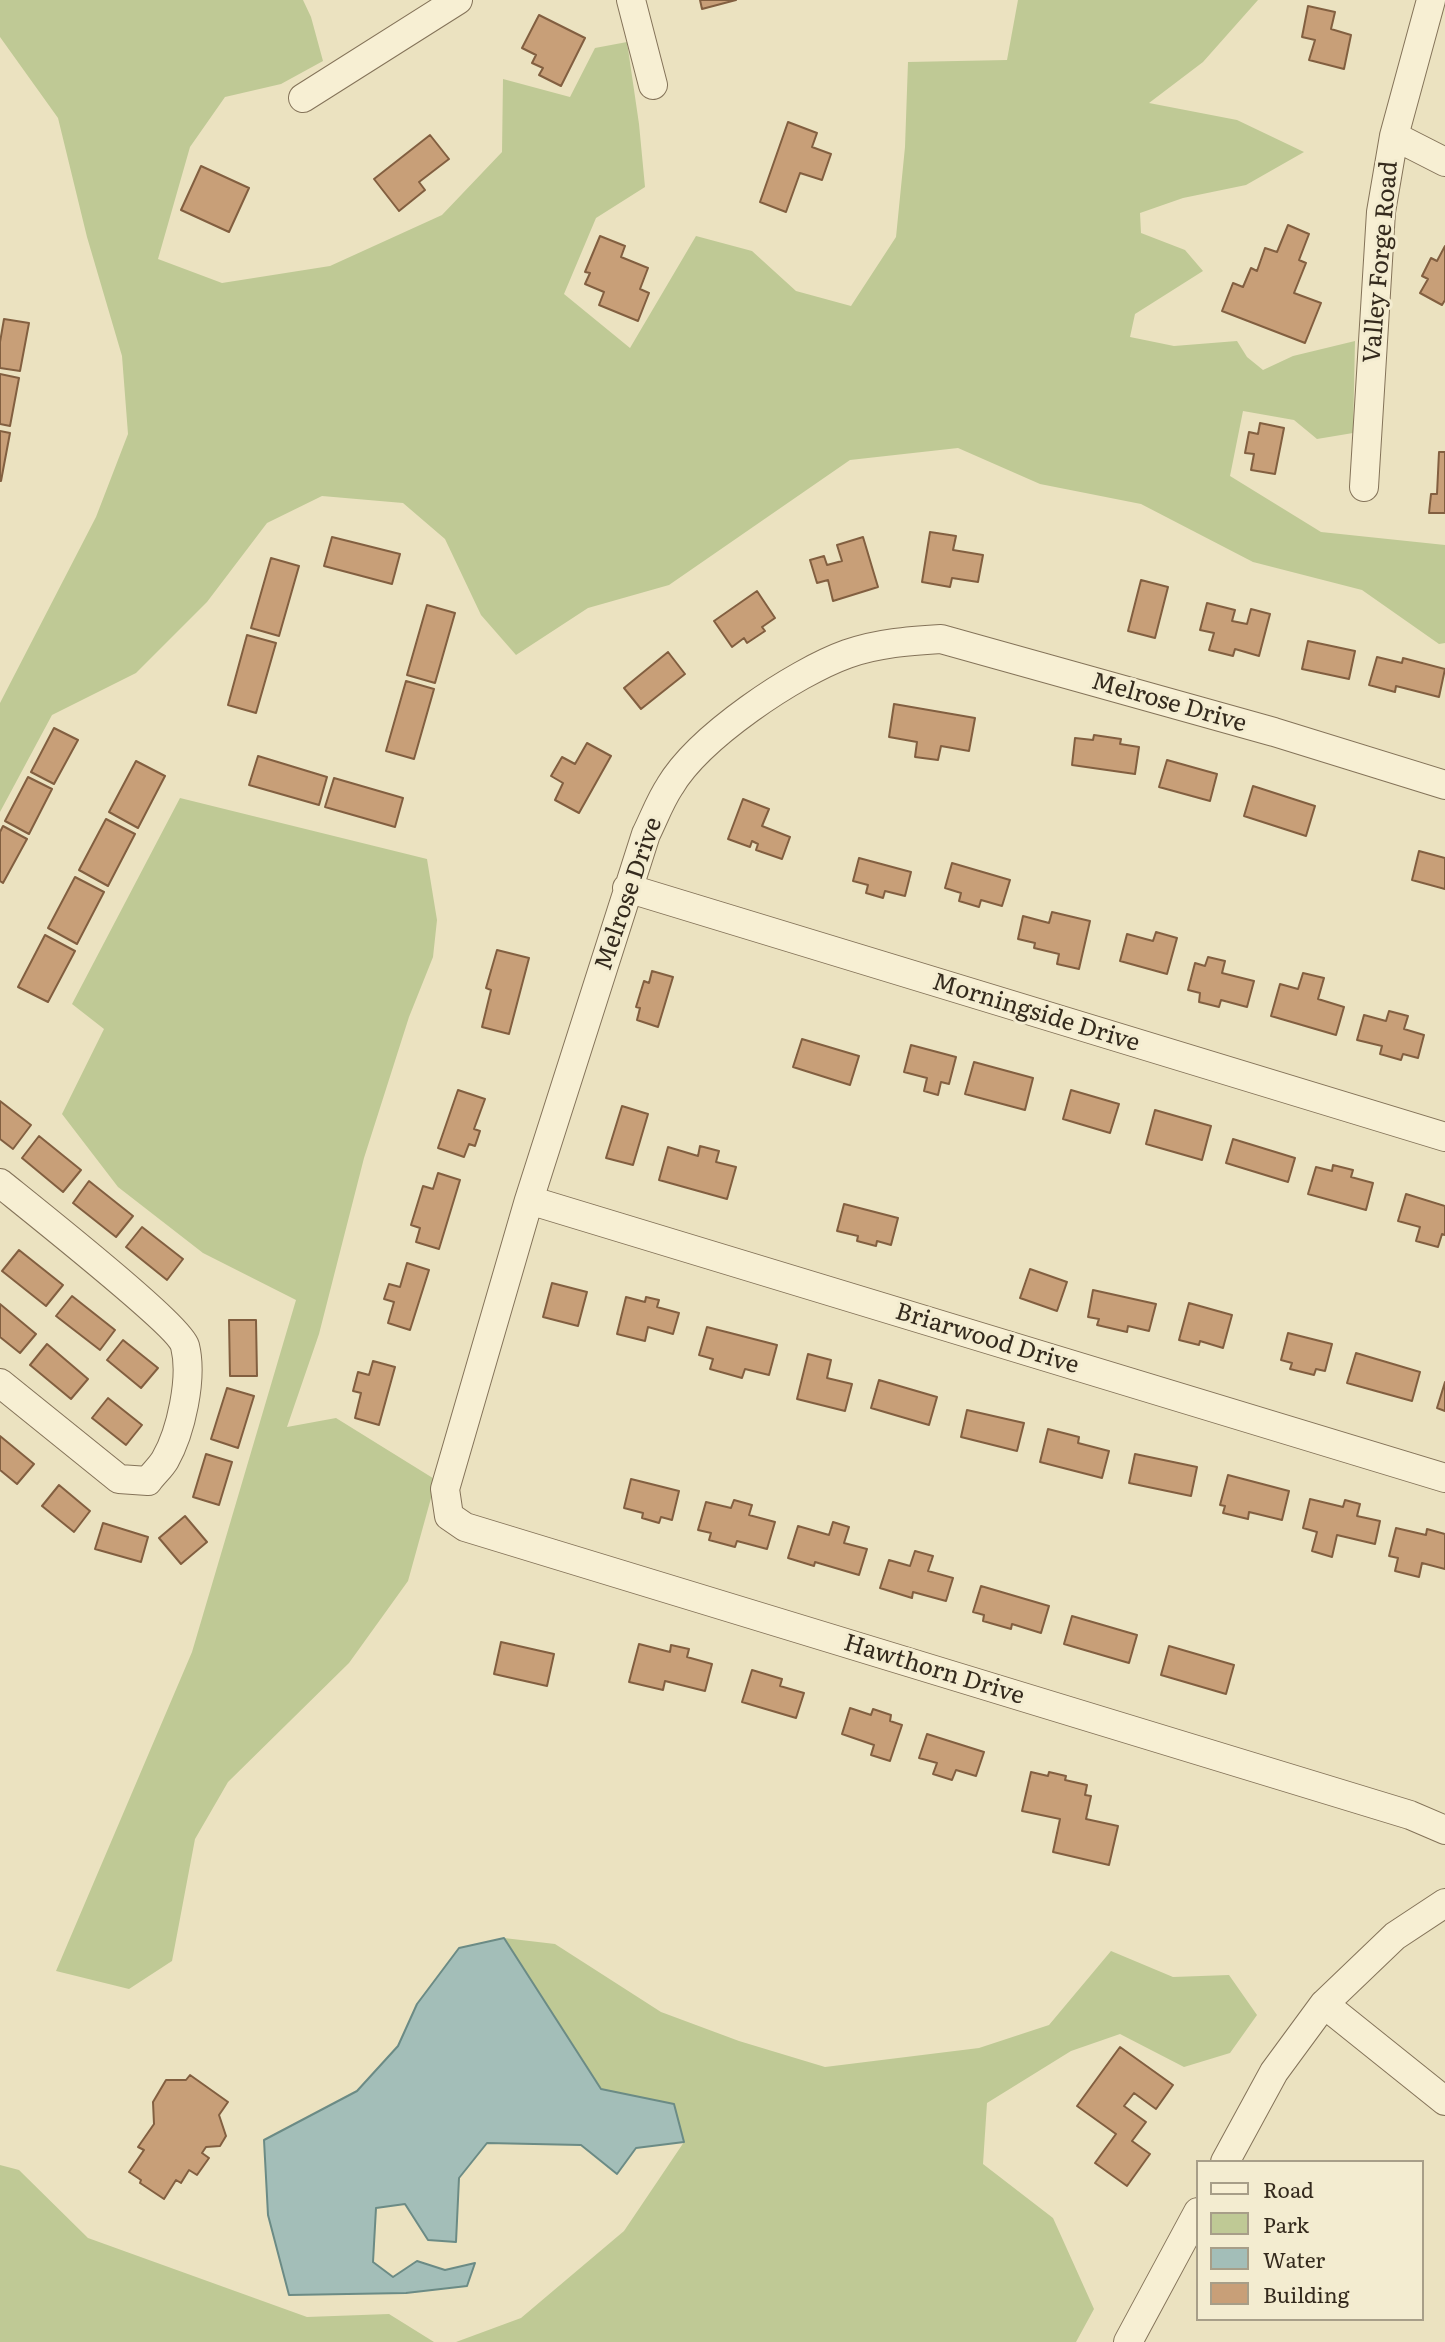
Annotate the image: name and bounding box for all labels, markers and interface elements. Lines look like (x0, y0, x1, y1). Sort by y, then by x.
street label: Valley Forge Road (1358, 160, 1404, 364)
street label: Melrose Drive (1088, 667, 1250, 739)
street label: Melrose Drive (589, 814, 669, 974)
street label: Morningside Drive (929, 968, 1143, 1058)
street label: Briarwood Drive (892, 1297, 1082, 1381)
street label: Hawthorn Drive (840, 1629, 1028, 1711)
legend (1196, 2160, 1424, 2321)
text: Road (1263, 2173, 1314, 2204)
text: Park (1263, 2208, 1309, 2239)
text: Water (1263, 2243, 1325, 2274)
text: Building (1263, 2278, 1349, 2309)

